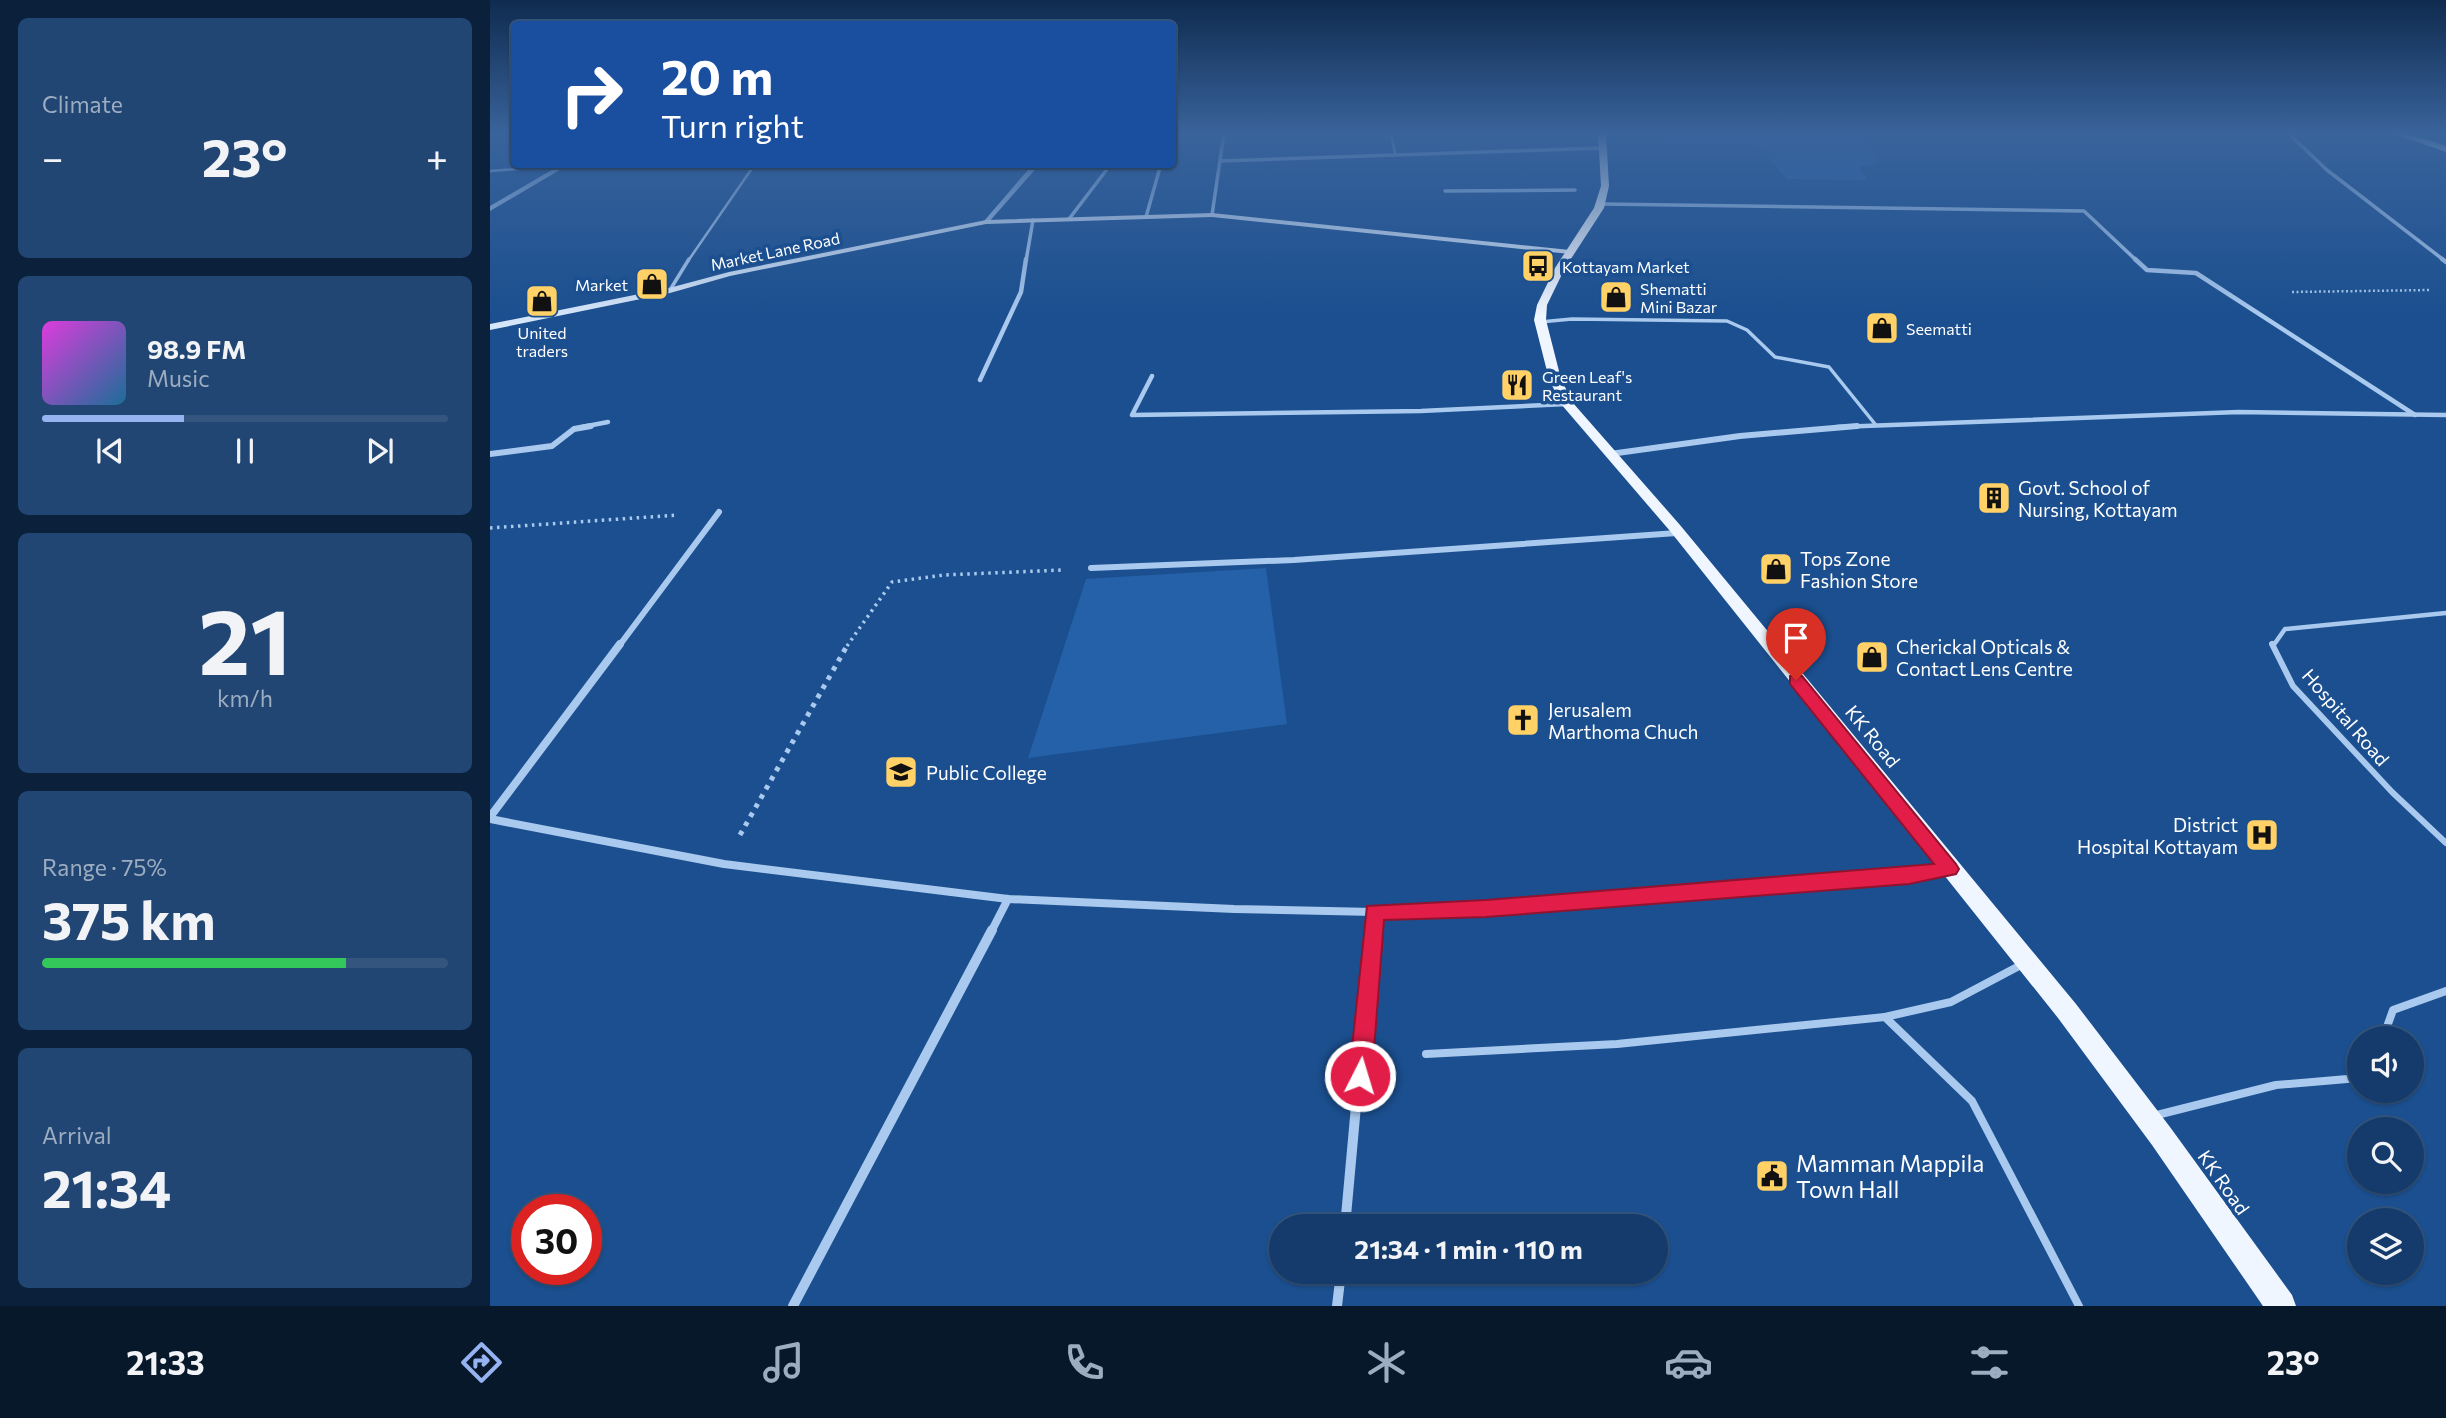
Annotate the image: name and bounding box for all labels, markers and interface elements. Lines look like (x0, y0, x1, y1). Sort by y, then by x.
text: 20 m (661, 45, 773, 105)
icon: right (546, 49, 637, 140)
text: Climate (42, 90, 123, 118)
text: Turn right (661, 105, 804, 145)
text: 23° (202, 124, 288, 188)
text: − (42, 133, 64, 180)
text: + (426, 133, 448, 180)
street label: Market Lane Road (709, 228, 841, 274)
bus stop icon: Kottayam Market (1519, 247, 1557, 285)
place label: Kottayam Market (1562, 257, 1690, 276)
shop icon: Market (633, 265, 671, 303)
place label: Market (575, 275, 628, 294)
shop icon: Shematti Mini Bazar (1597, 278, 1635, 316)
place label: Shematti Mini Bazar (1640, 279, 1718, 316)
shop icon: United traders (523, 282, 561, 320)
shop icon: Seematti (1863, 309, 1901, 347)
place label: Seematti (1906, 319, 1972, 338)
place label: United traders (516, 323, 568, 360)
text: 98.9 FM (147, 333, 246, 364)
text: Music (147, 364, 210, 392)
restaurant icon: Green Leaf's Restaurant (1498, 366, 1536, 404)
place label: Green Leaf's Restaurant (1542, 367, 1632, 404)
icon: previous (91, 432, 129, 470)
icon: pause (226, 432, 264, 470)
icon: next (361, 432, 399, 470)
place label: Govt. School of Nursing, Kottayam (2018, 476, 2178, 521)
building icon: Govt. School of Nursing, Kottayam (1975, 479, 2013, 517)
place label: Tops Zone Fashion Store (1800, 547, 1918, 592)
shop icon: Tops Zone Fashion Store (1757, 550, 1795, 588)
text: 21 (199, 582, 291, 694)
pin (1766, 608, 1826, 680)
icon: arrive (1777, 619, 1815, 657)
place label: Cherickal Opticals & Contact Lens Centre (1896, 635, 2073, 680)
shop icon: Cherickal Opticals & Contact Lens Centre (1853, 638, 1891, 676)
street label: Hospital Road (2298, 664, 2394, 770)
text: km/h (217, 684, 273, 712)
place label: Jerusalem Marthoma Chuch (1548, 698, 1699, 743)
street label: KK Road (1841, 700, 1905, 772)
church icon: Jerusalem Marthoma Chuch (1504, 701, 1542, 739)
school or university icon: Public College (882, 753, 920, 791)
place label: Public College (926, 761, 1047, 784)
place label: District Hospital Kottayam (2077, 813, 2238, 858)
hospital icon: District Hospital Kottayam (2243, 816, 2281, 854)
text: Range · 75% (42, 853, 167, 881)
text: 375 km (42, 887, 216, 951)
map controls (2347, 1026, 2424, 1285)
button: sound (2347, 1026, 2424, 1103)
position arrow (1323, 1039, 1397, 1113)
button: search (2347, 1117, 2424, 1194)
text: Arrival (42, 1121, 112, 1149)
street label: KK Road (2193, 1145, 2255, 1219)
place label: Mamman Mappila Town Hall (1796, 1149, 1984, 1203)
text: 21:34 (42, 1155, 171, 1219)
public building icon: Mamman Mappila Town Hall (1753, 1157, 1791, 1195)
speed limit sign: 30 (511, 1194, 602, 1285)
button: layers (2347, 1208, 2424, 1285)
text: 21:34 · 1 min · 110 m (1354, 1233, 1583, 1264)
icon: directions (457, 1338, 506, 1387)
icon: music (759, 1338, 808, 1387)
icon: phone (1060, 1338, 1109, 1387)
icon: climate (1362, 1338, 1411, 1387)
icon: car (1664, 1338, 1713, 1387)
icon: filters (1965, 1338, 2014, 1387)
text: 21:33 (126, 1342, 205, 1382)
text: 23° (2267, 1342, 2320, 1382)

